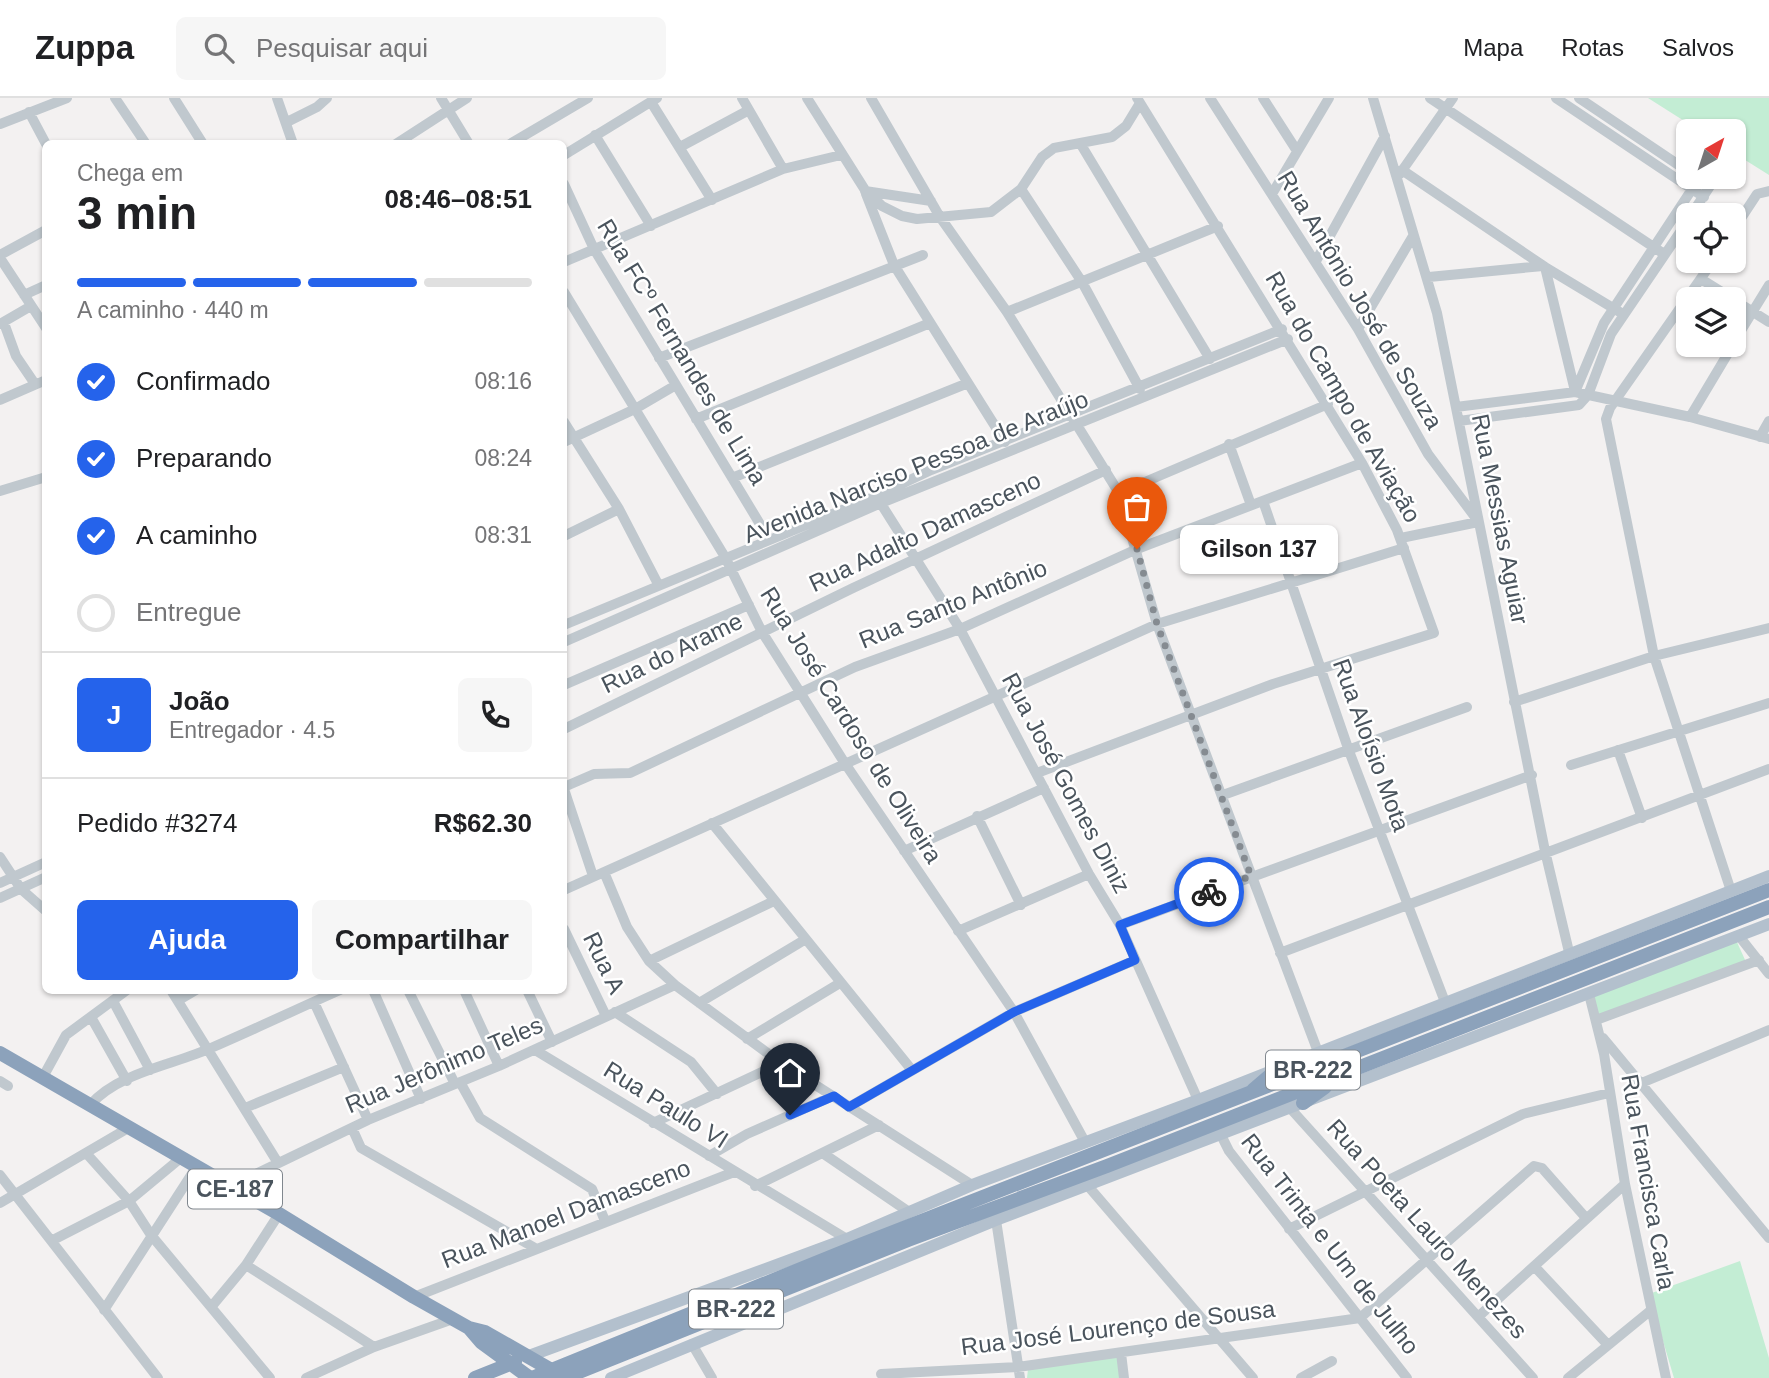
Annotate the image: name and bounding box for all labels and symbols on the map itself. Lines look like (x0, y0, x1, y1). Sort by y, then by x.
north arrow (1676, 119, 1746, 189)
street label: Rua Antônio José de Souza (1273, 166, 1449, 434)
street label: Rua FCº Fernandes de Lima (592, 214, 773, 490)
street label: Rua do Campo de Aviação (1260, 267, 1426, 527)
street label: Avenida Narciso Pessoa de Araújo (740, 385, 1092, 548)
street label: Rua Messias Aguiar (1467, 412, 1534, 626)
street label: Rua Adalto Damasceno (805, 466, 1045, 597)
pin (1107, 477, 1167, 549)
callout: Gilson 137 (1179, 524, 1336, 574)
street label: Rua Santo Antônio (855, 554, 1051, 654)
street label: Rua José Cardoso de Oliveira (755, 582, 948, 868)
street label: Rua do Arame (597, 607, 747, 698)
street label: Rua Aloísio Mota (1328, 655, 1415, 835)
street label: Rua José Gomes Diniz (997, 668, 1136, 897)
courier (1174, 857, 1244, 927)
street label: Rua A (578, 927, 631, 998)
street label: Rua Jerônimo Teles (341, 1011, 547, 1118)
pin (760, 1043, 820, 1115)
road number: BR-222 (1266, 1051, 1360, 1090)
street label: Rua Paulo VI (599, 1056, 733, 1153)
street label: Rua Francisca Carla (1616, 1072, 1681, 1293)
street label: Rua Poeta Lauro Menezes (1322, 1114, 1533, 1344)
street label: Rua Trinta e Um de Julho (1236, 1128, 1425, 1359)
street label: Rua Manoel Damasceno (438, 1154, 694, 1273)
road number: CE-187 (188, 1170, 282, 1208)
road number: BR-222 (689, 1290, 783, 1328)
street label: Rua José Lourenço de Sousa (959, 1295, 1277, 1360)

